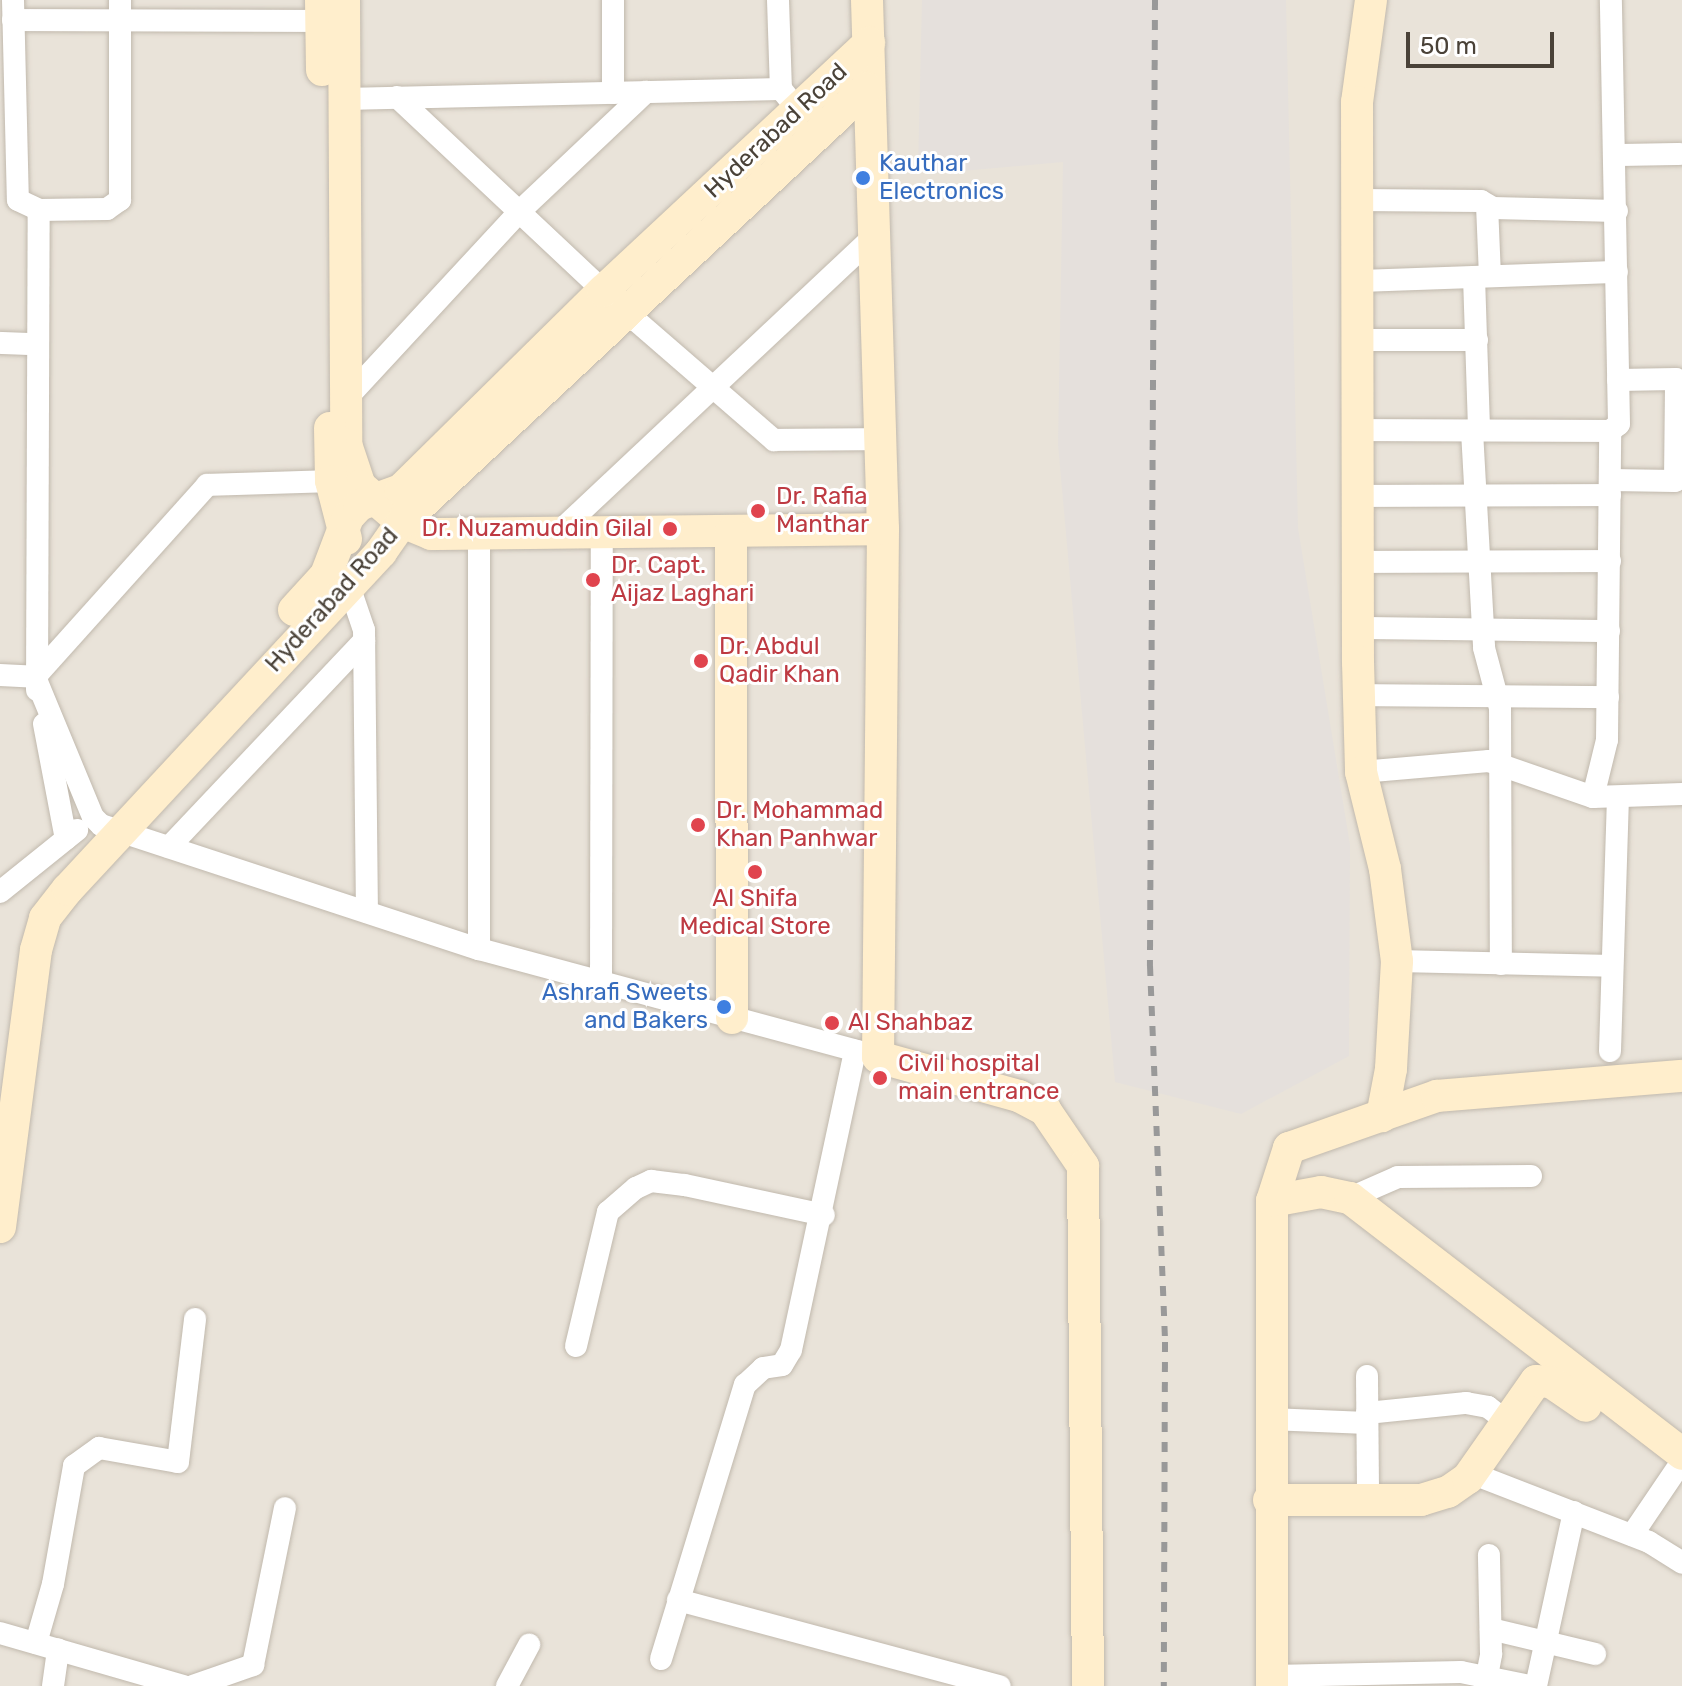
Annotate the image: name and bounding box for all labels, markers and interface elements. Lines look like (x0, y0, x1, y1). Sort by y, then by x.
scale bar (1410, 16, 1558, 66)
text: 50 m (1420, 32, 1477, 60)
street label: Hyderabad Road (699, 58, 853, 204)
place label: Kauthar Electronics (879, 150, 1004, 206)
marker: Kauthar Electronics (854, 169, 872, 187)
place label: Dr. Rafia Manthar (776, 483, 869, 539)
marker: Dr. Rafia Manthar (747, 500, 769, 522)
place label: Dr. Nuzamuddin Gilal (421, 515, 652, 543)
marker: Dr. Nuzamuddin Gilal (659, 518, 681, 540)
street label: Hyderabad Road (260, 522, 404, 678)
place label: Dr. Capt. Aijaz Laghari (611, 552, 754, 608)
marker: Dr. Capt. Aijaz Laghari (582, 569, 604, 591)
place label: Dr. Abdul Qadir Khan (719, 633, 840, 689)
marker: Dr. Abdul Qadir Khan (690, 650, 712, 672)
place label: Dr. Mohammad Khan Panhwar (716, 797, 883, 853)
marker: Dr. Mohammad Khan Panhwar (687, 814, 709, 836)
marker: Al Shifa Medical Store (746, 863, 764, 881)
place label: Al Shifa Medical Store (679, 885, 831, 941)
place label: Ashrafi Sweets and Bakers (542, 979, 708, 1035)
marker: Ashrafi Sweets and Bakers (715, 998, 733, 1016)
place label: Al Shahbaz (848, 1009, 973, 1037)
marker: Al Shahbaz (823, 1014, 841, 1032)
place label: Civil hospital main entrance (898, 1050, 1059, 1106)
marker: Civil hospital main entrance (869, 1067, 891, 1089)

